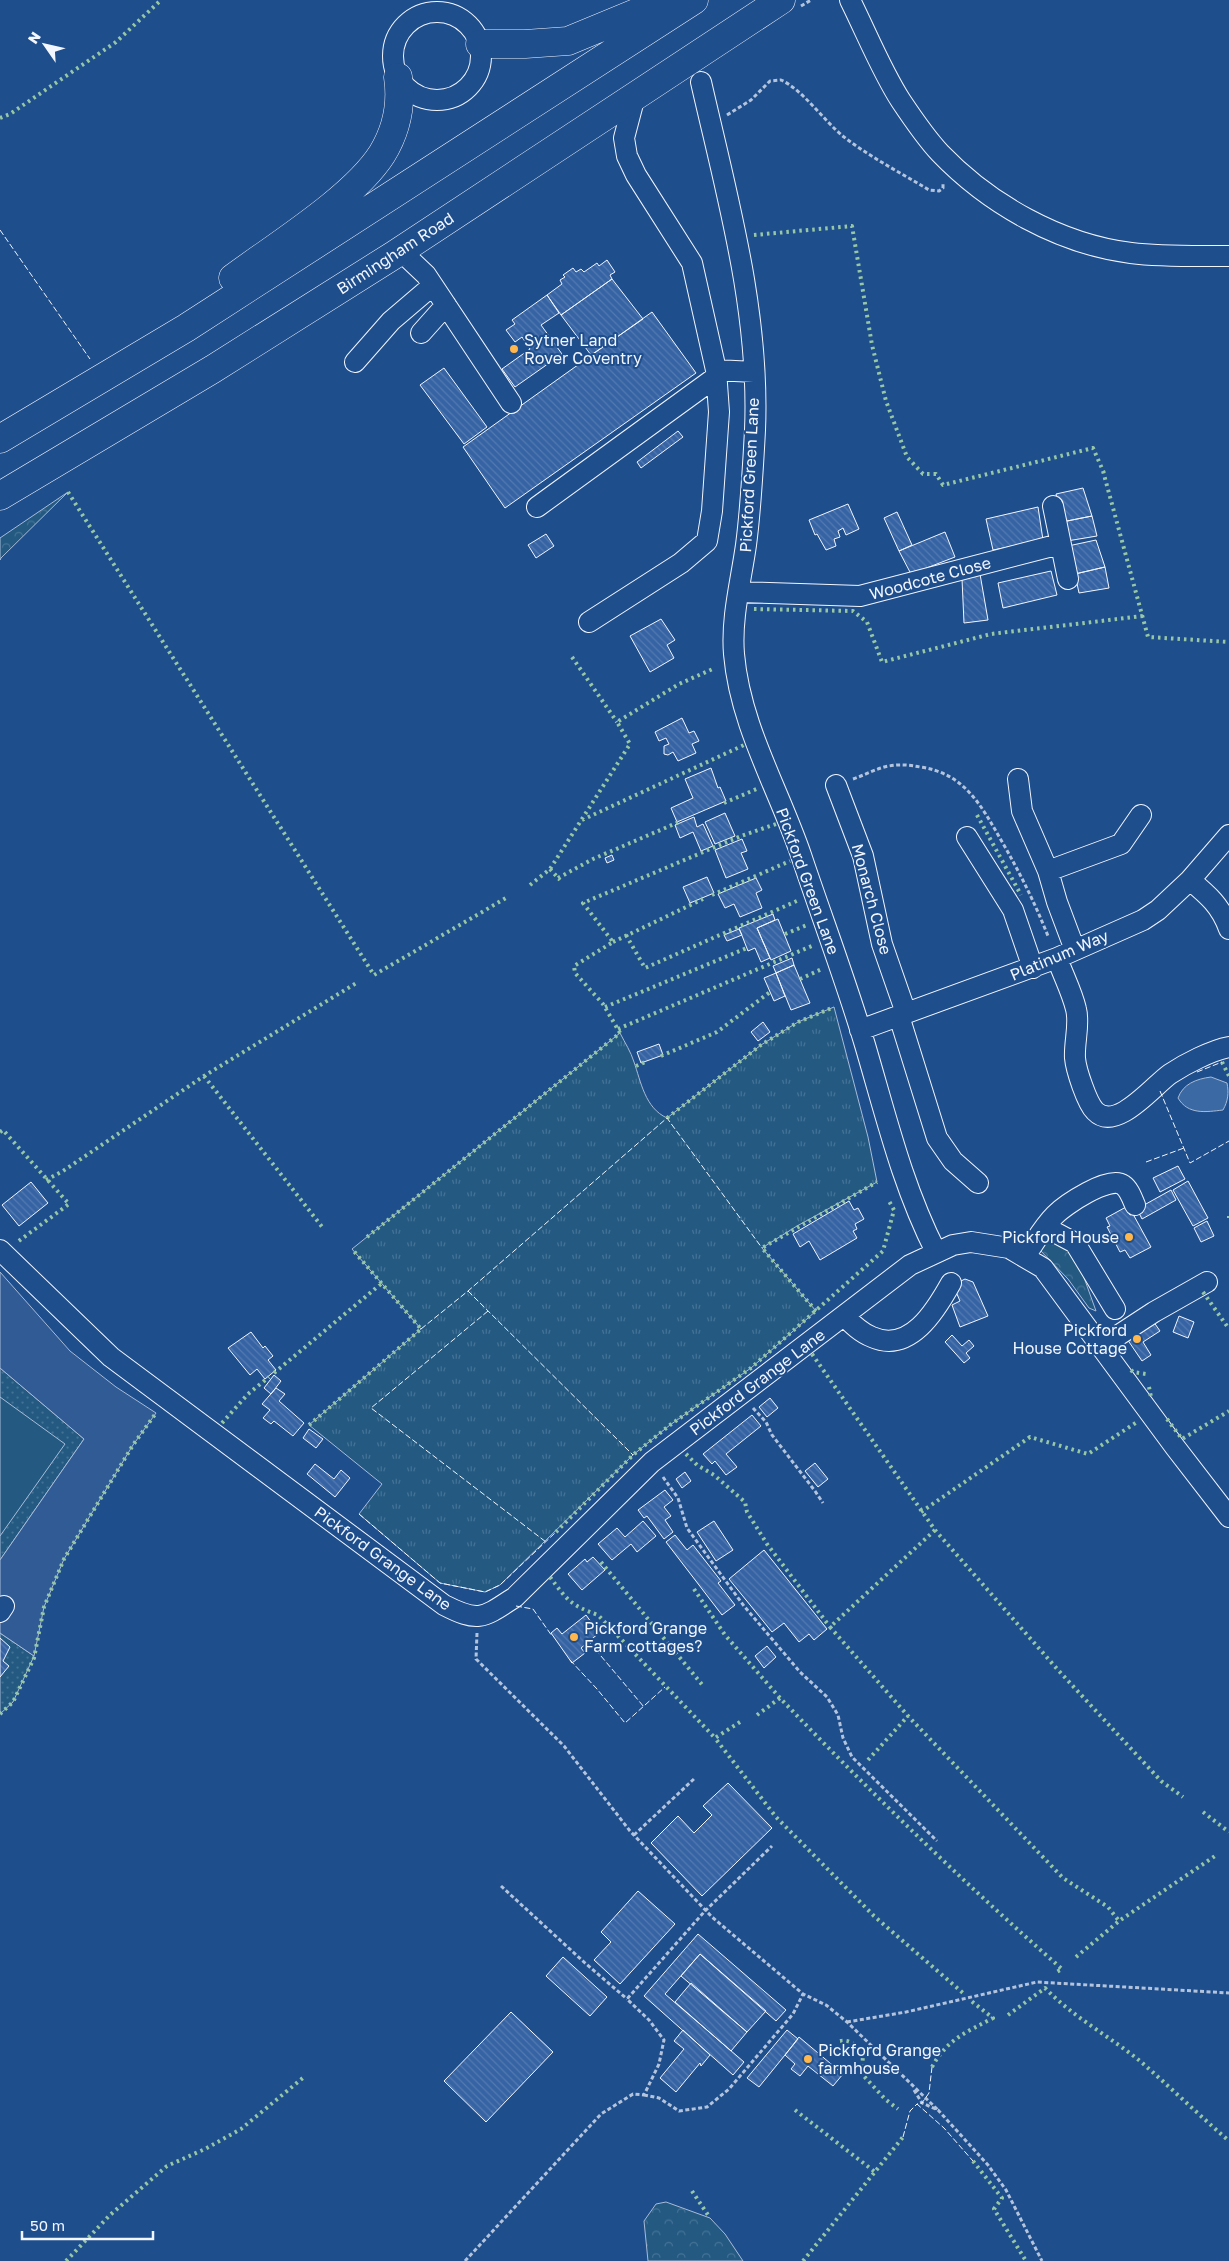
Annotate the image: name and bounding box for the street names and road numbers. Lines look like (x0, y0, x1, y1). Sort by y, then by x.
street label: Birmingham Road (333, 208, 457, 298)
street label: Pickford Green Lane (735, 397, 763, 553)
street label: Woodcote Close (867, 552, 993, 604)
street label: Pickford Green Lane (772, 805, 844, 957)
street label: Monarch Close (848, 841, 896, 957)
street label: Platinum Way (1007, 925, 1111, 985)
street label: Pickford Grange Lane (685, 1325, 829, 1439)
street label: Pickford Grange Lane (311, 1502, 455, 1614)

